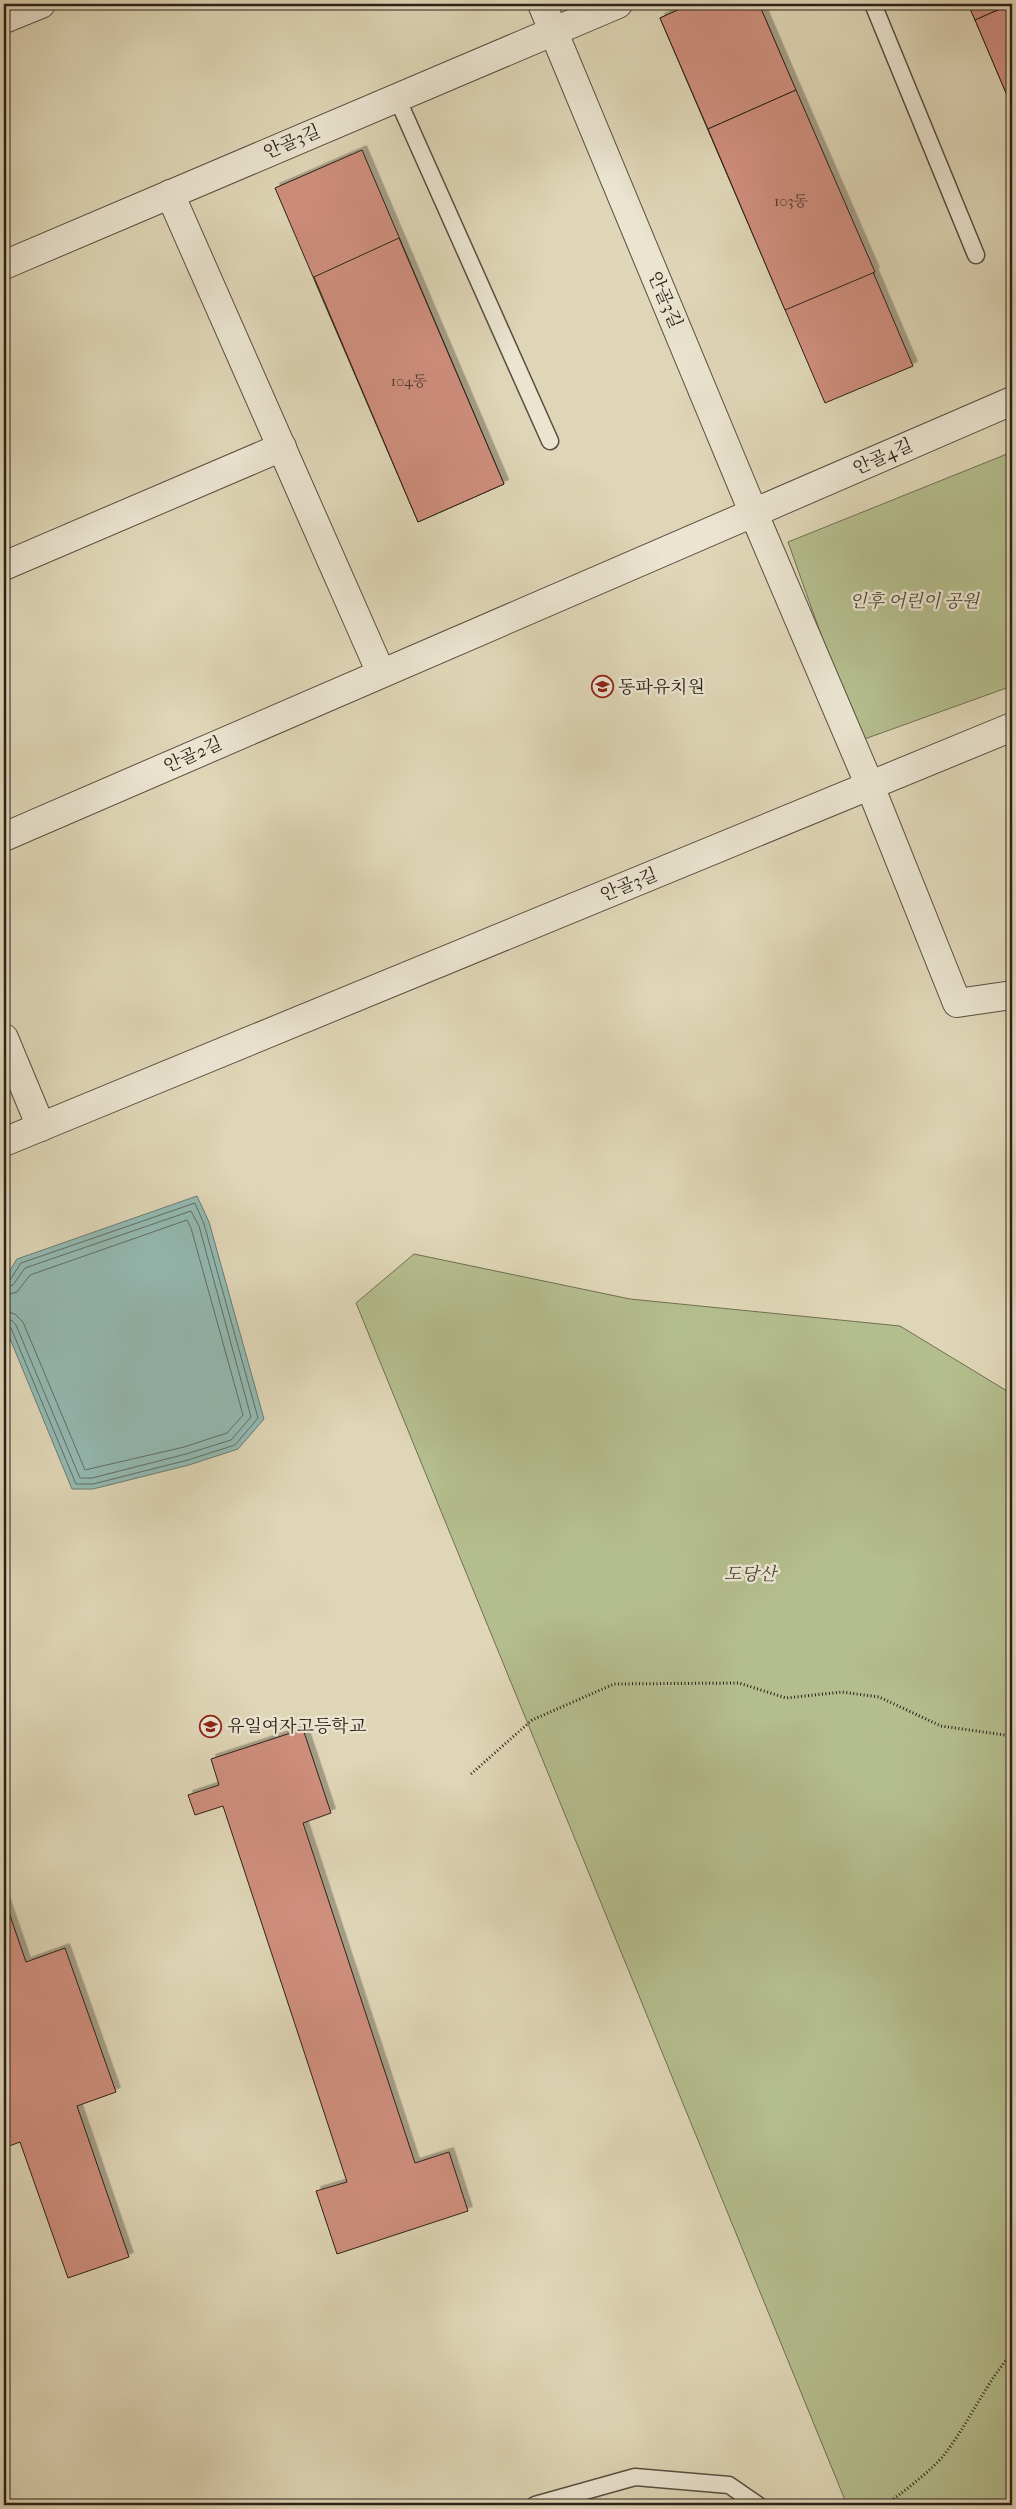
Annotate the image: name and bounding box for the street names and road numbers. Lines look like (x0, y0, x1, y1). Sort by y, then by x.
street label: 안골3길 (260, 121, 324, 163)
street label: 안골3길 (644, 268, 686, 332)
street label: 안골4길 (850, 435, 916, 479)
street label: 안골2길 (161, 733, 225, 777)
street label: 안골3길 (597, 864, 661, 906)

